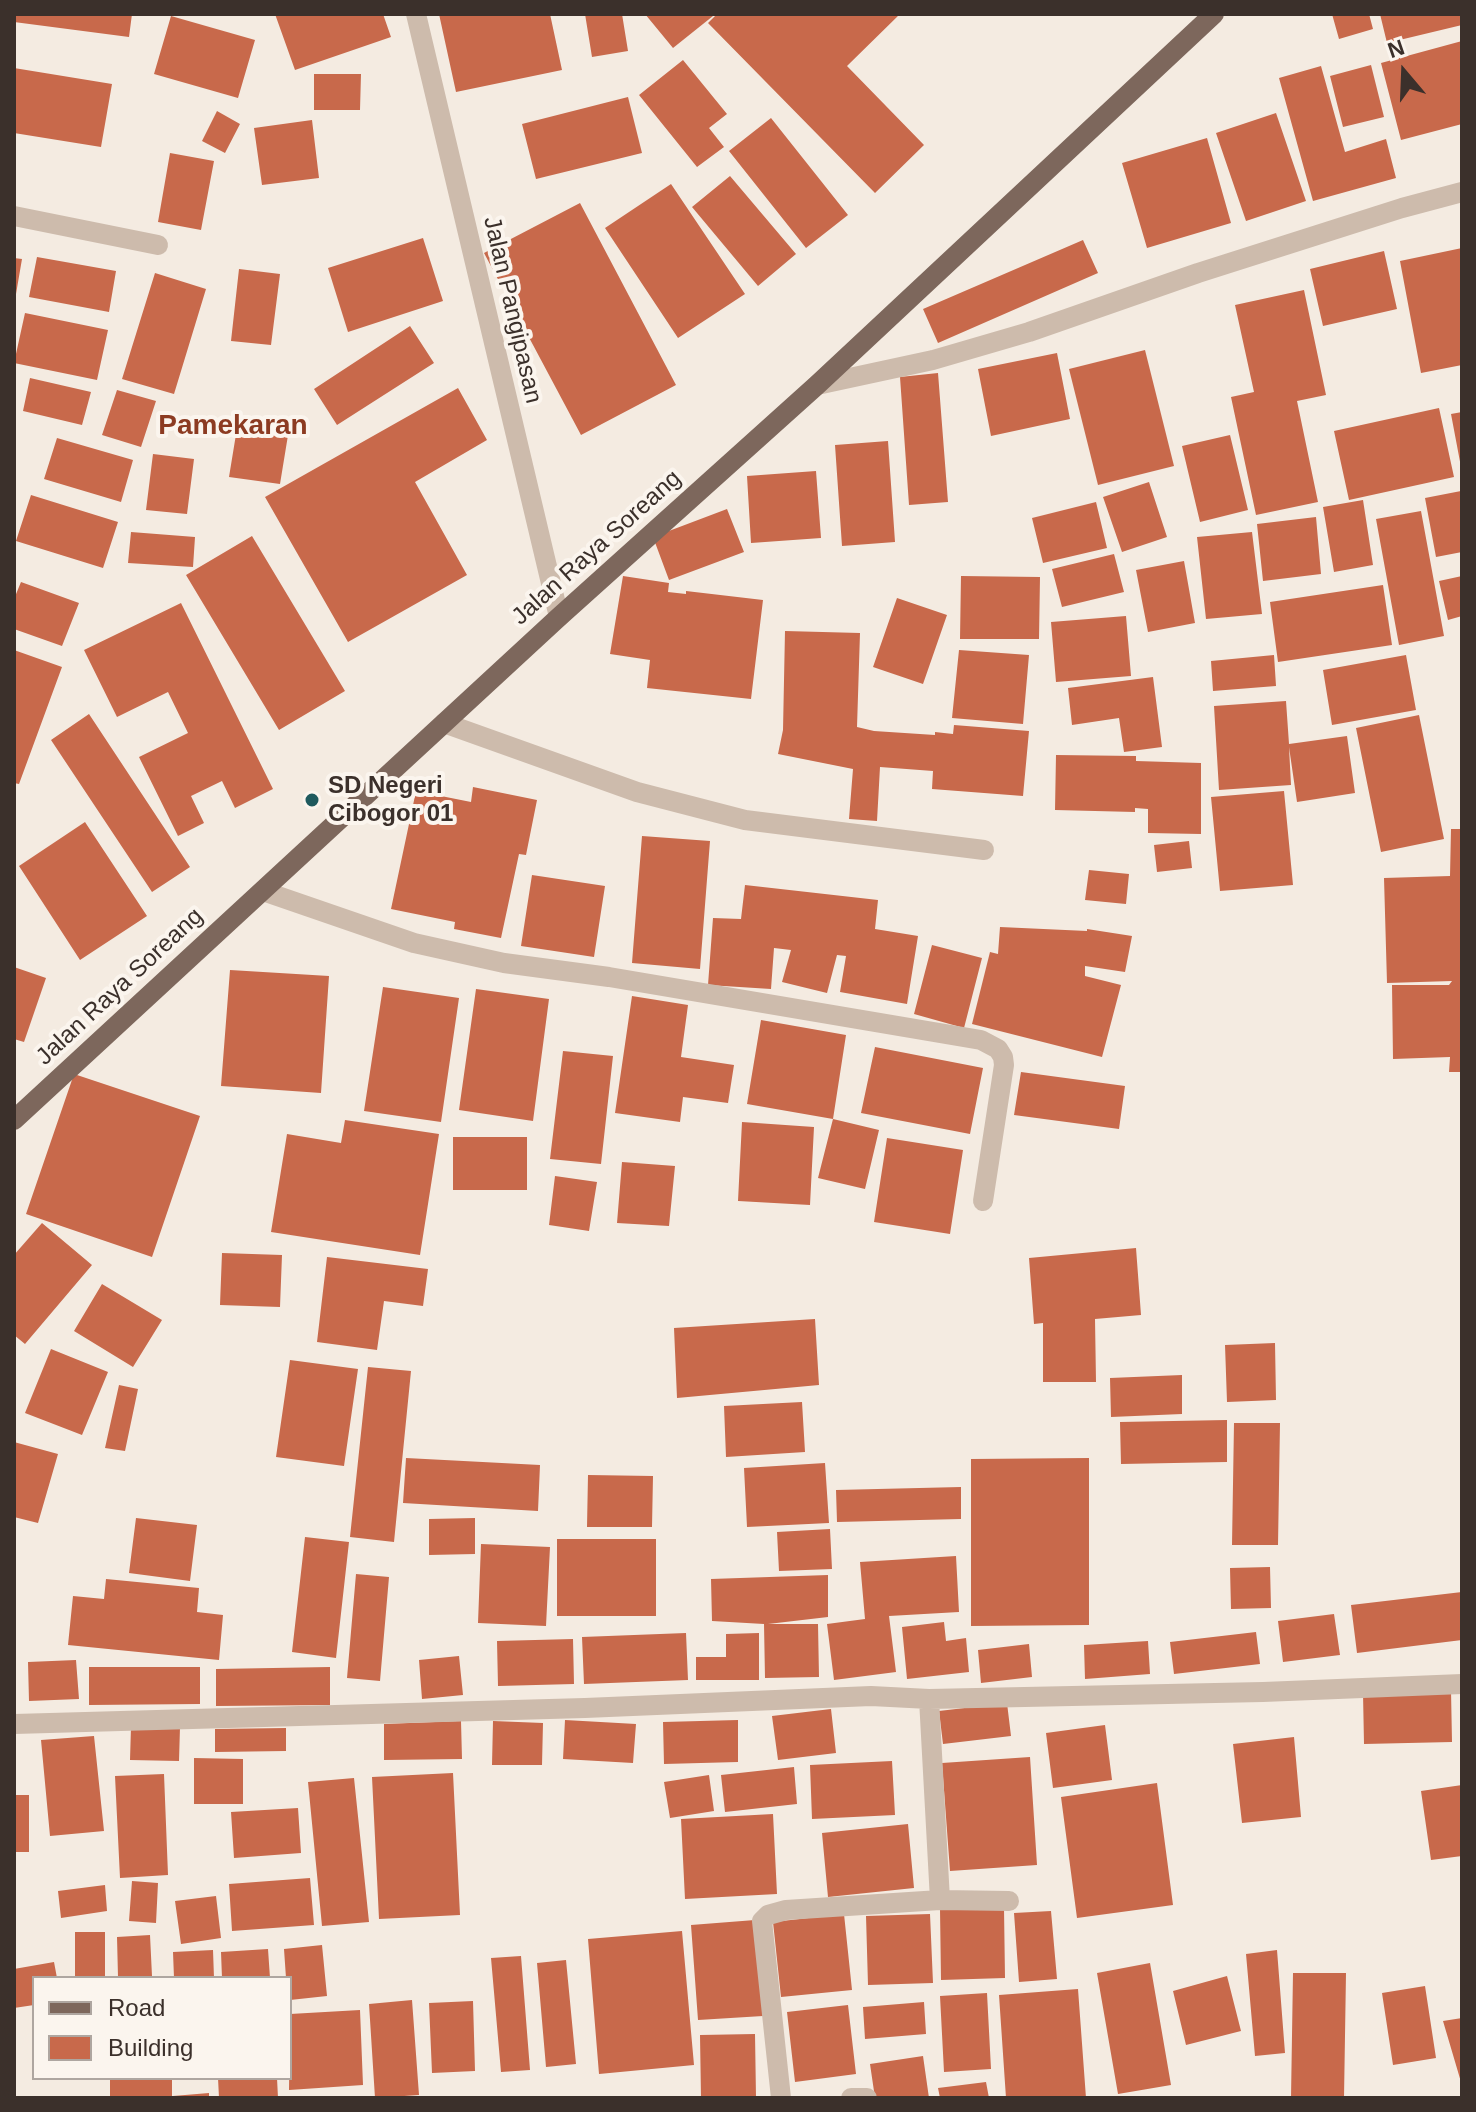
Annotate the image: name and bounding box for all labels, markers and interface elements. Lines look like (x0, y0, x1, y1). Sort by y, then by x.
north arrow (1364, 32, 1444, 112)
text: N (1384, 34, 1408, 63)
street label: Jalan Pangipasan (477, 214, 547, 406)
district label: Pamekaran (158, 409, 308, 443)
street label: Jalan Raya Soreang (507, 465, 687, 631)
place label: SD Negeri Cibogor 01 (328, 772, 453, 828)
marker: SD Negeri Cibogor 01 (303, 791, 321, 809)
street label: Jalan Raya Soreang (31, 902, 209, 1072)
legend (32, 1976, 292, 2080)
text: Road (108, 1994, 165, 2021)
text: Building (108, 2034, 193, 2061)

